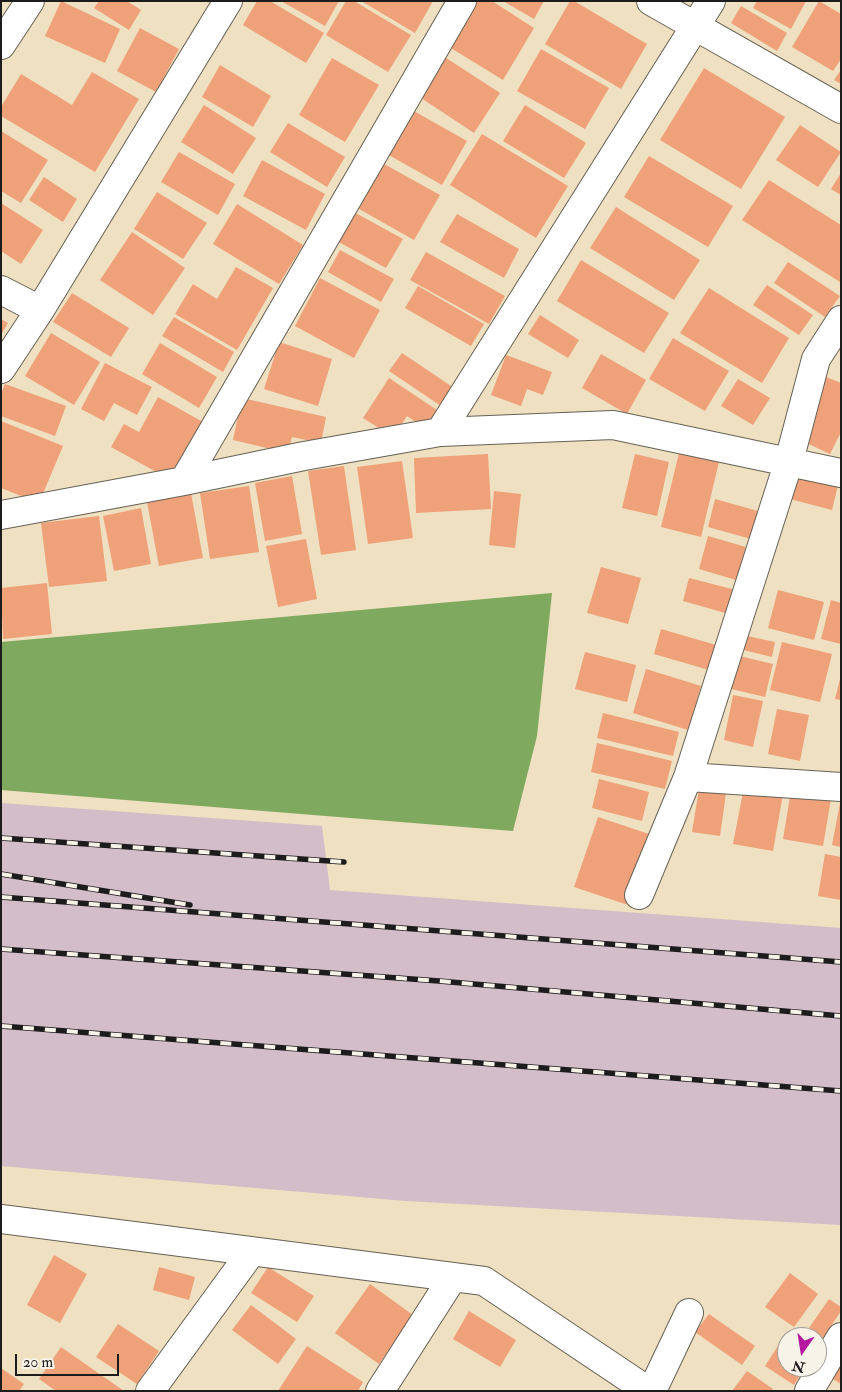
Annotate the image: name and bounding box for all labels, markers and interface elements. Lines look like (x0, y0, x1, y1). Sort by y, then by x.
north arrow (777, 1327, 827, 1377)
scale bar (18, 1344, 121, 1376)
text: 20 m (23, 1353, 53, 1372)
text: N (791, 1356, 807, 1376)

